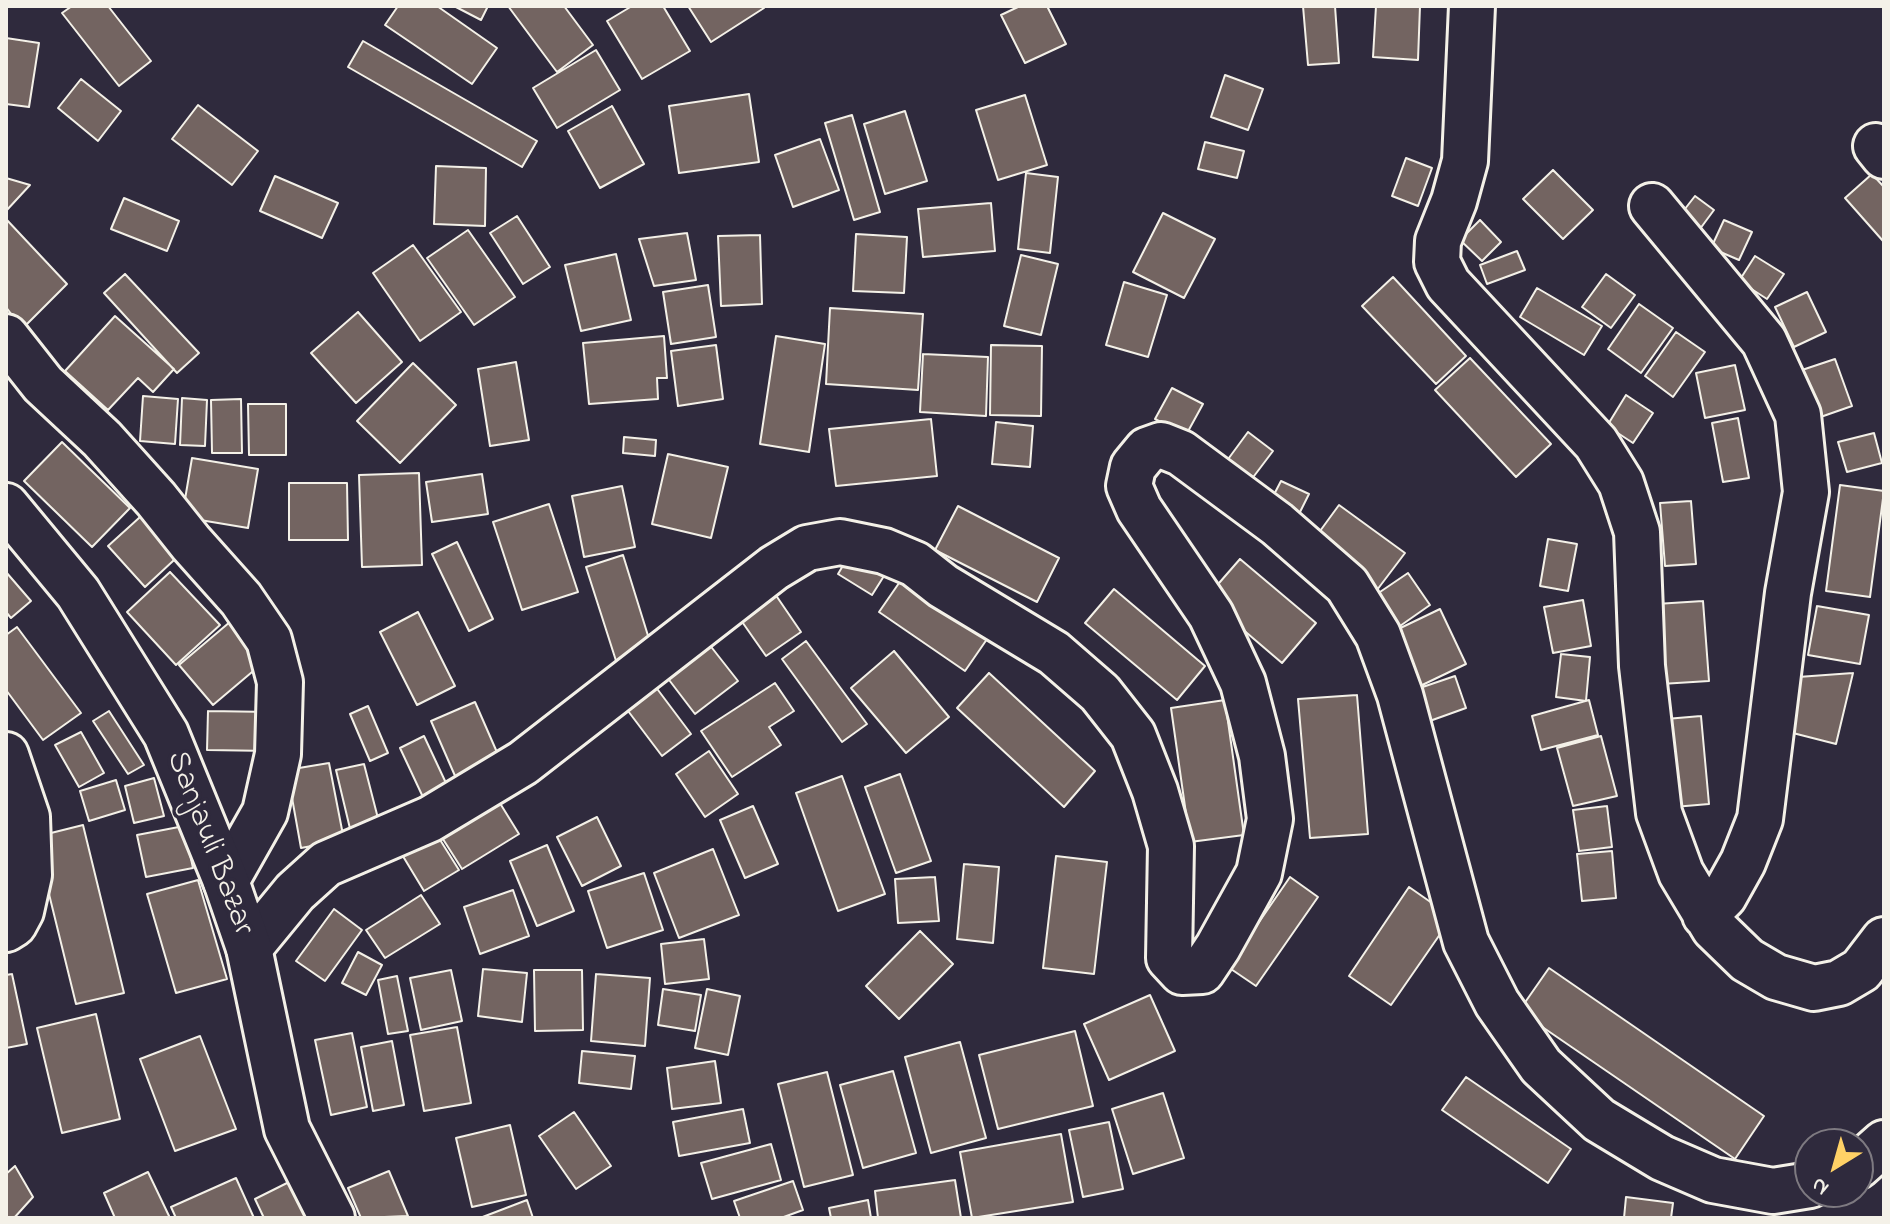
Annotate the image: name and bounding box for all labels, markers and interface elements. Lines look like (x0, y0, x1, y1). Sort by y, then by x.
street label: Sanjauli Bazar (155, 747, 261, 941)
north arrow (1794, 1128, 1874, 1208)
text: N (1805, 1168, 1836, 1203)

